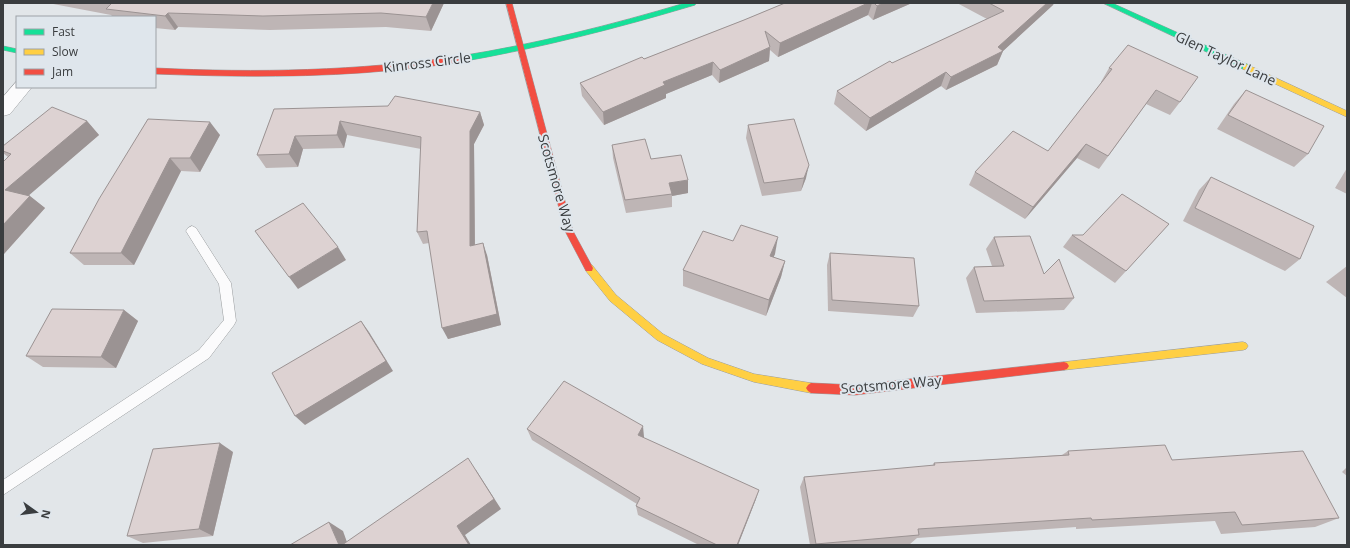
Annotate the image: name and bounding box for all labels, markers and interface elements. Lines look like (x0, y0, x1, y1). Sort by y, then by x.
legend (16, 16, 156, 88)
text: Fast (52, 23, 75, 40)
street label: Glen Taylor Lane (1173, 26, 1280, 90)
text: Slow (52, 43, 79, 60)
street label: Kinross Circle (382, 47, 472, 77)
text: Jam (51, 63, 73, 80)
street label: Scotsmore Way (534, 132, 580, 235)
street label: Scotsmore Way (840, 370, 943, 398)
north arrow (16, 492, 56, 532)
text: N (38, 508, 55, 521)

